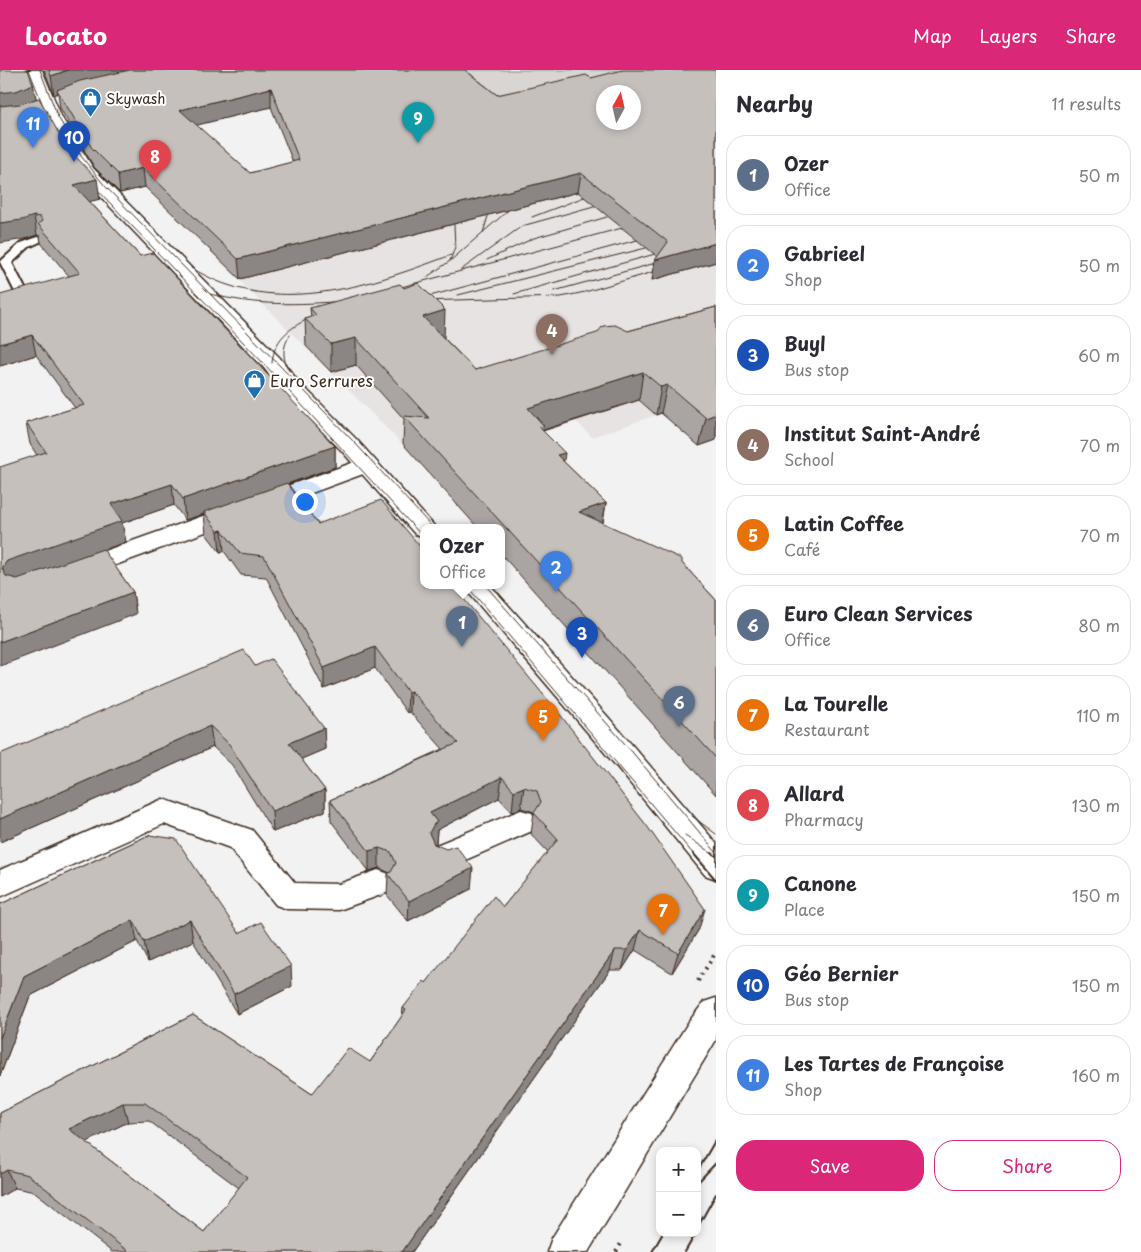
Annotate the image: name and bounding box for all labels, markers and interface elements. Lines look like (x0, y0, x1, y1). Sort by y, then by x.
text: Locato (25, 17, 107, 53)
text: Map (913, 22, 952, 49)
text: Layers (980, 22, 1037, 49)
text: Share (1065, 22, 1116, 49)
north arrow (596, 85, 641, 130)
shop icon: Skywash (78, 87, 102, 118)
text: Nearby (736, 87, 813, 119)
place label: Skywash (106, 88, 165, 109)
text: 11 results (1052, 91, 1121, 115)
pin: 9 (402, 102, 434, 143)
pin: 11 (17, 107, 49, 148)
pin: 10 (58, 121, 90, 162)
pin: 8 (139, 140, 171, 181)
text: Ozer (784, 149, 829, 177)
text: 1 (749, 163, 757, 187)
text: 50 m (1079, 163, 1120, 187)
text: Office (784, 177, 831, 201)
text: Gabrieel (784, 239, 865, 267)
text: 2 (747, 253, 759, 277)
text: 50 m (1079, 253, 1120, 277)
text: Shop (784, 267, 822, 291)
pin: 4 (536, 314, 568, 355)
text: Buyl (784, 329, 826, 357)
text: 3 (748, 343, 758, 367)
text: 60 m (1078, 343, 1120, 367)
text: Bus stop (784, 357, 849, 381)
place label: Euro Serrures (270, 368, 373, 392)
shop icon: Euro Serrures (242, 369, 266, 400)
text: Institut Saint-André (784, 419, 980, 447)
text: 4 (748, 433, 758, 457)
text: 70 m (1080, 433, 1120, 457)
text: School (784, 447, 834, 471)
your location (292, 489, 318, 515)
text: Latin Coffee (784, 509, 904, 537)
text: 5 (748, 523, 758, 547)
text: 70 m (1080, 523, 1120, 547)
popup (420, 524, 505, 589)
text: Ozer (439, 531, 484, 559)
text: Café (784, 537, 820, 561)
pin: 2 (540, 551, 572, 592)
text: Office (439, 559, 486, 583)
text: Euro Clean Services (784, 599, 973, 627)
pin: 1 (446, 606, 478, 647)
text: 6 (747, 613, 759, 637)
text: 80 m (1078, 613, 1120, 637)
pin: 3 (566, 617, 598, 658)
text: Office (784, 627, 831, 651)
pin: 6 (663, 686, 695, 727)
text: La Tourelle (784, 689, 888, 717)
pin: 5 (527, 700, 559, 741)
text: 7 (748, 703, 758, 727)
text: 110 m (1077, 703, 1120, 727)
text: Restaurant (784, 717, 870, 741)
text: Allard (784, 779, 844, 807)
text: 8 (748, 793, 758, 817)
text: 130 m (1072, 793, 1120, 817)
text: Pharmacy (784, 807, 864, 831)
text: Canone (784, 869, 857, 897)
text: 9 (748, 883, 758, 907)
text: 150 m (1072, 883, 1120, 907)
pin: 7 (647, 894, 679, 935)
text: Place (784, 897, 825, 921)
text: Géo Bernier (784, 959, 899, 987)
text: 10 (743, 973, 763, 997)
text: 150 m (1072, 973, 1120, 997)
text: Bus stop (784, 987, 849, 1011)
text: Les Tartes de Françoise (784, 1049, 1004, 1077)
text: 11 (746, 1063, 760, 1087)
text: 160 m (1072, 1063, 1120, 1087)
text: Shop (784, 1077, 822, 1101)
button: Save (736, 1140, 924, 1191)
button: Share (934, 1140, 1121, 1191)
map controls (656, 1147, 701, 1237)
button: + (656, 1147, 701, 1192)
button: − (656, 1192, 701, 1237)

